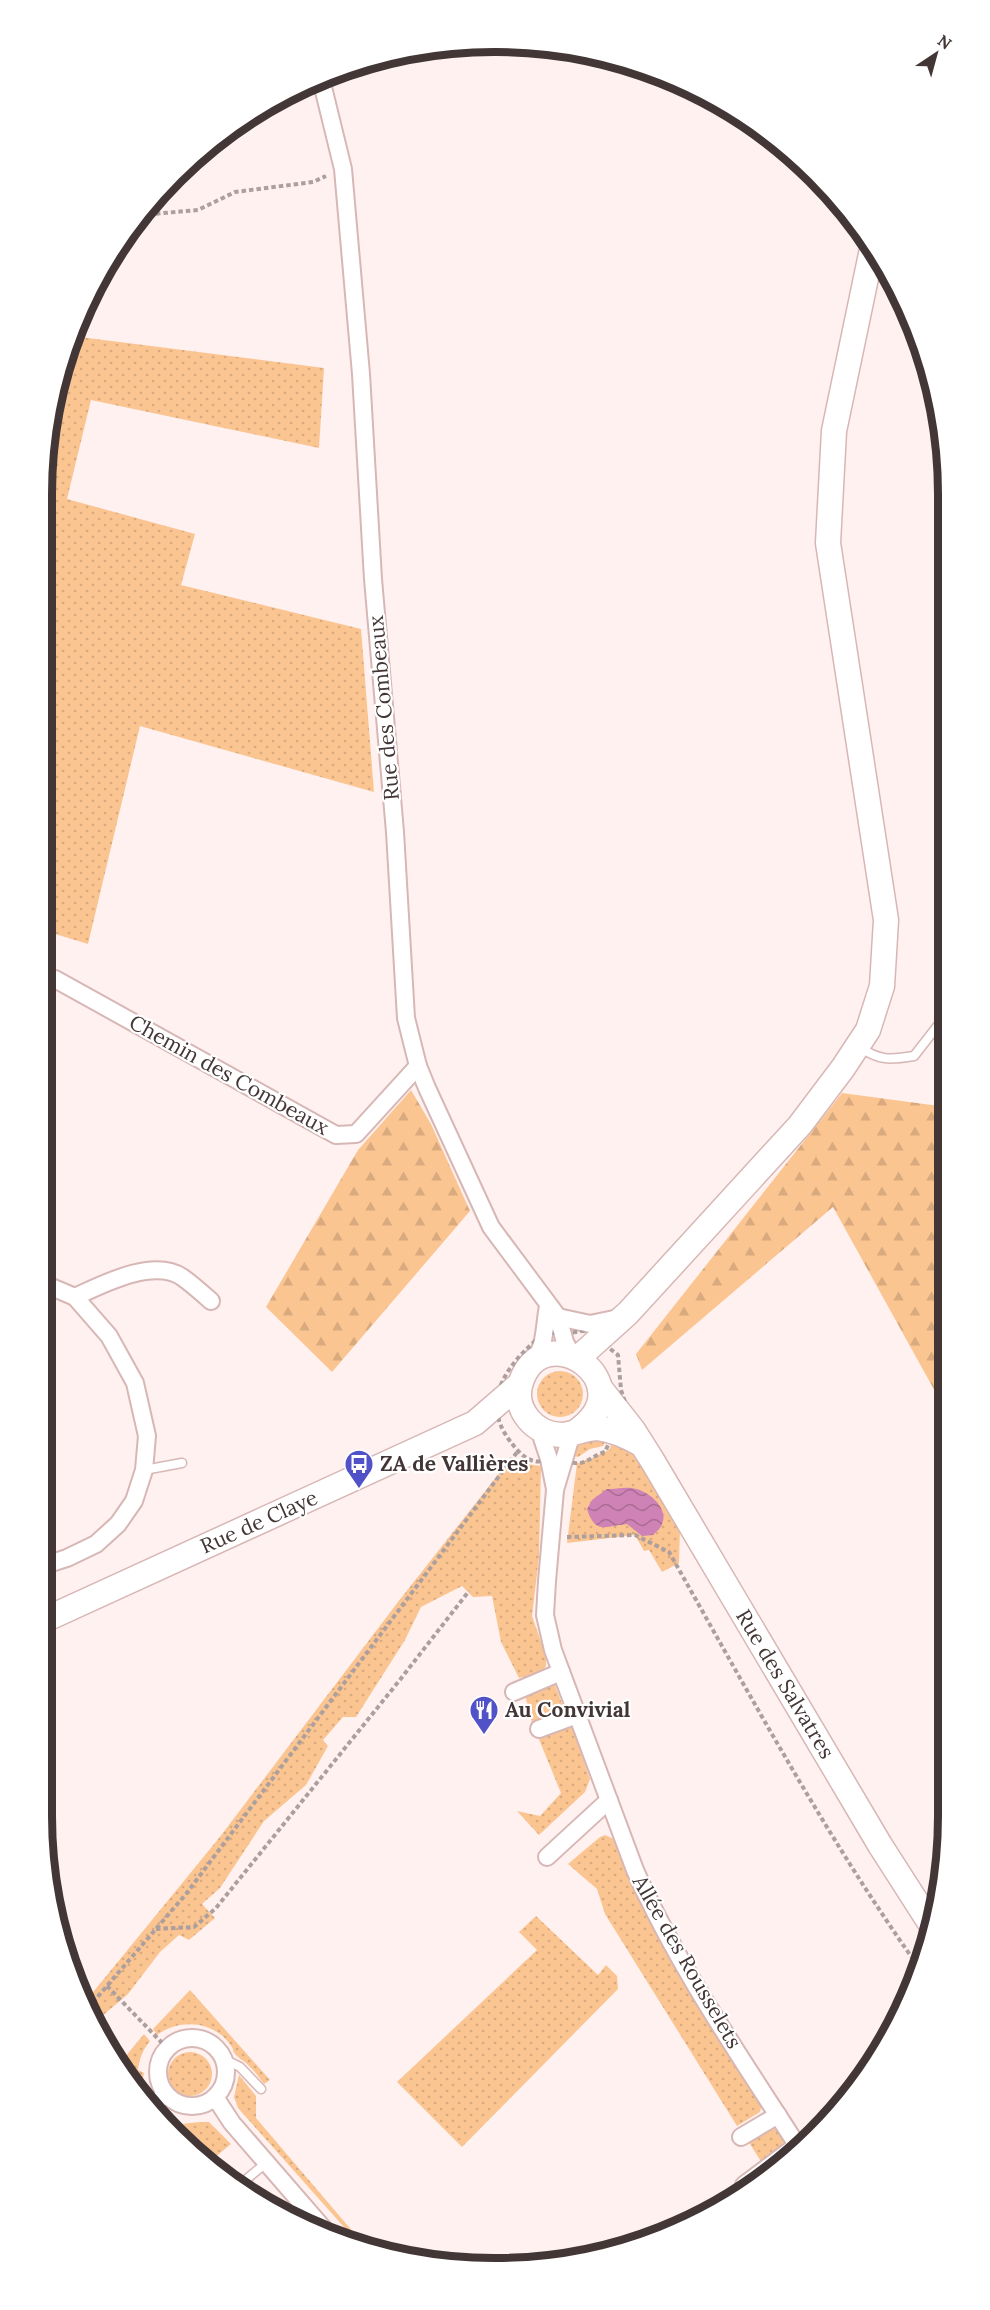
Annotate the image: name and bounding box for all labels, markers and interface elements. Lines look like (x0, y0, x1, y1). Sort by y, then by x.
north arrow (906, 24, 966, 84)
text: N (934, 30, 956, 54)
street label: Rue des Combeaux (362, 614, 405, 802)
street label: Chemin des Combeaux (125, 1008, 334, 1141)
bus stop icon: ZA de Vallières (343, 1448, 375, 1490)
place label: ZA de Vallières (380, 1450, 528, 1477)
street label: Rue de Claye (196, 1484, 322, 1559)
street label: Rue des Salvatres (730, 1604, 841, 1763)
restaurant icon: Au Convivial (468, 1694, 500, 1736)
place label: Au Convivial (505, 1696, 631, 1723)
street label: Allée des Rousselets (626, 1870, 748, 2053)

